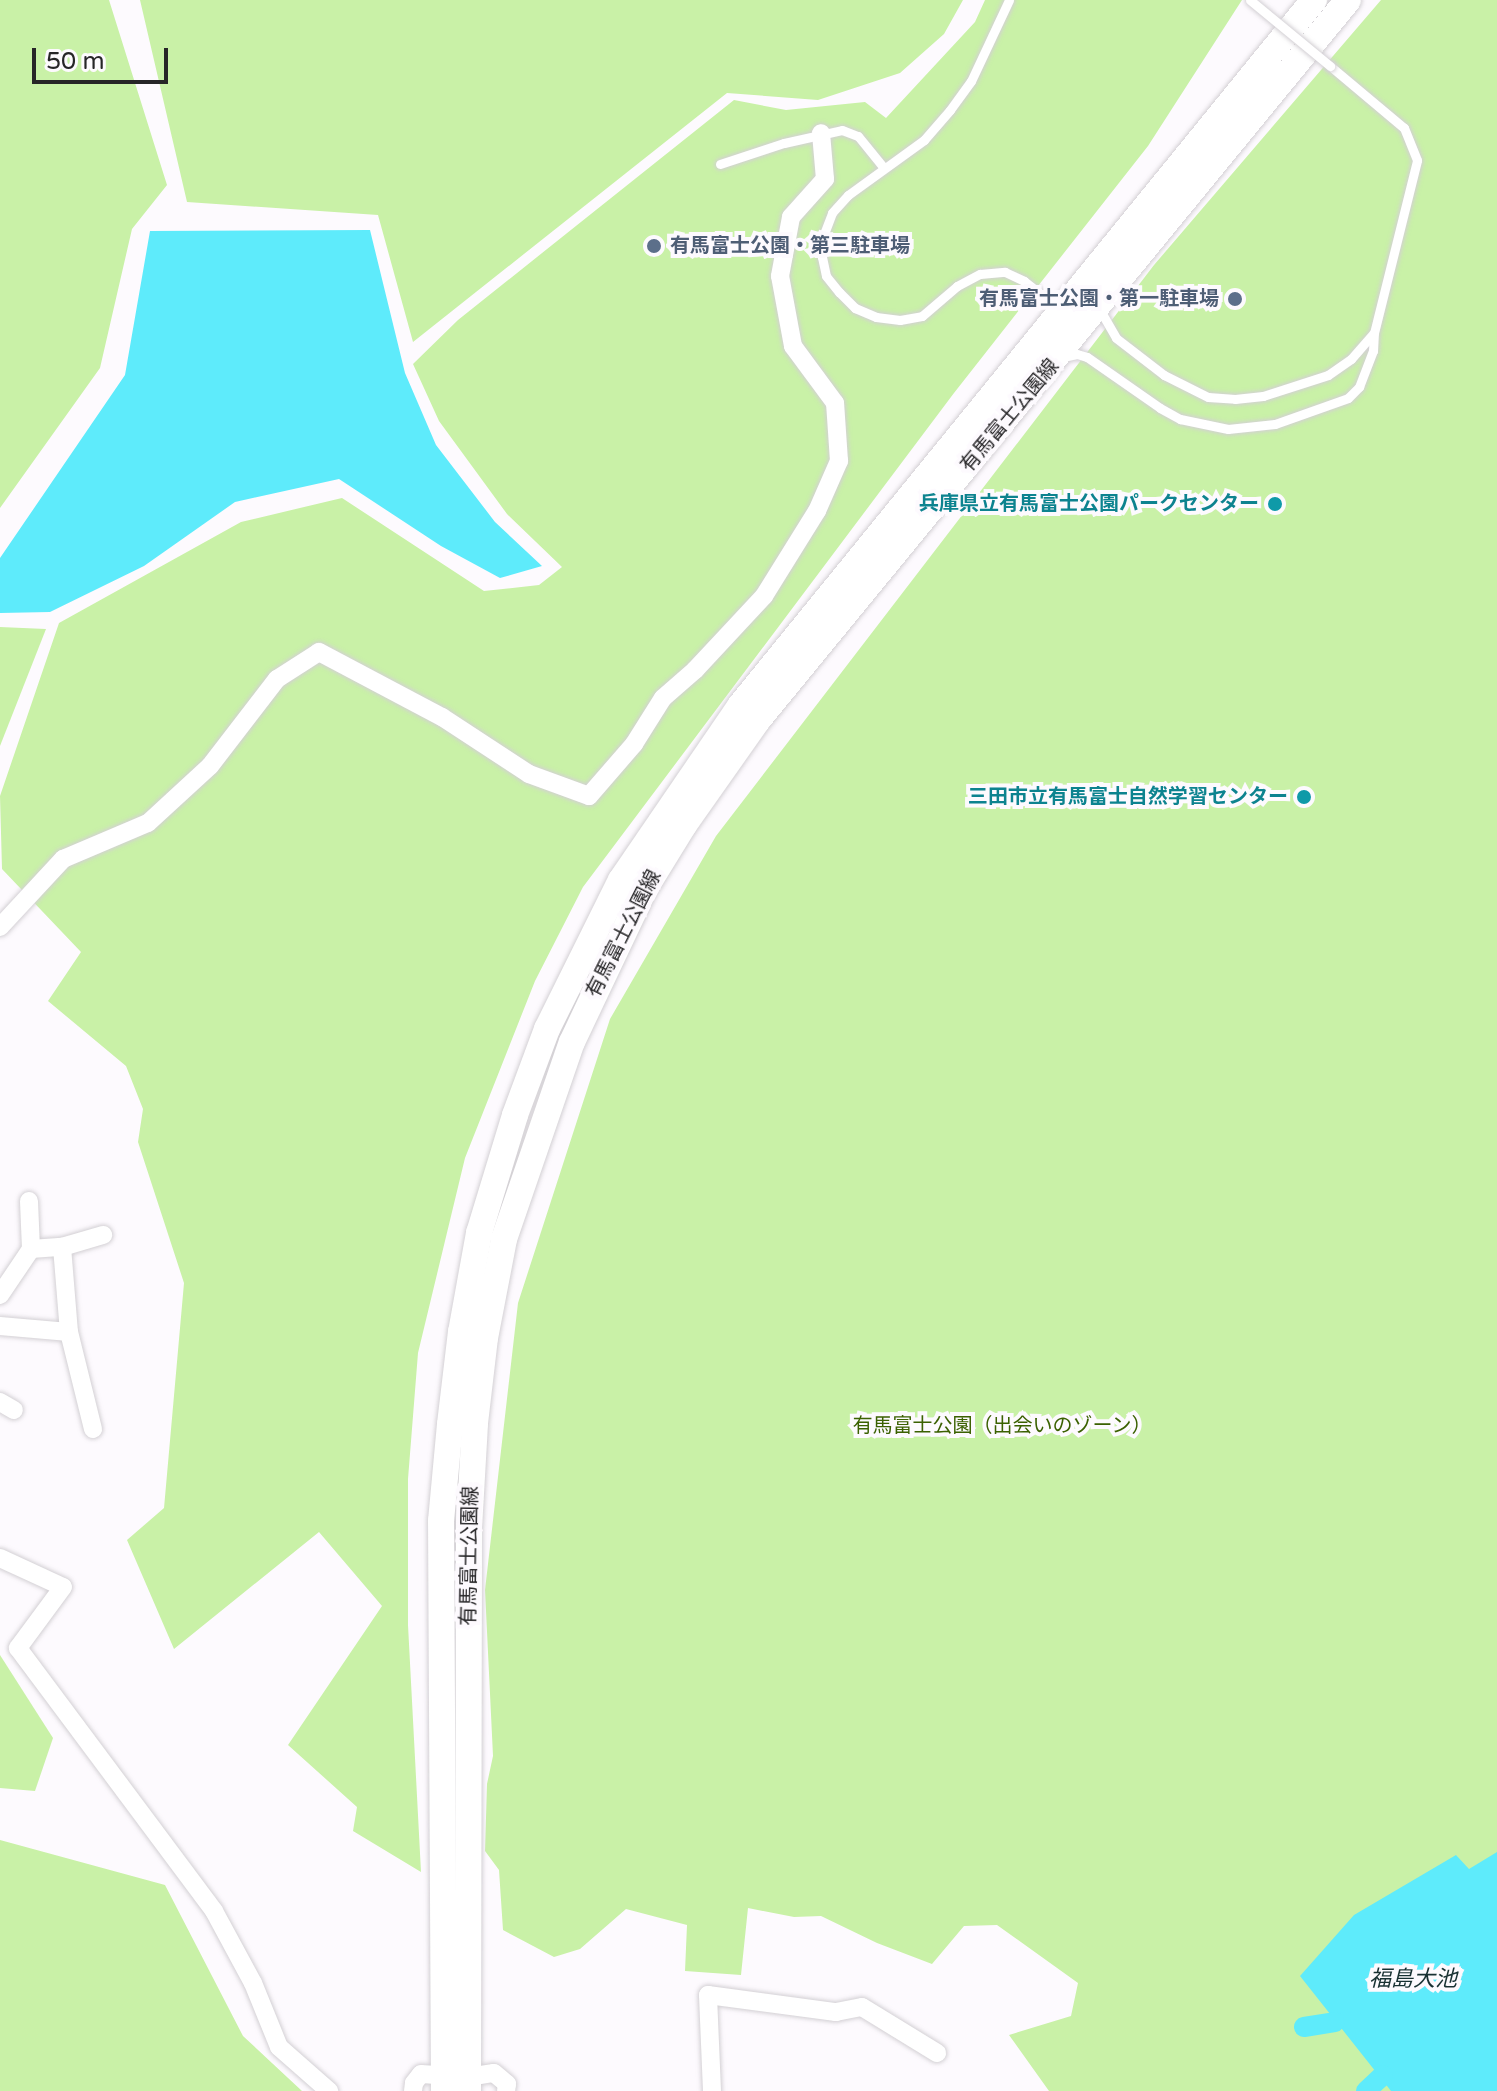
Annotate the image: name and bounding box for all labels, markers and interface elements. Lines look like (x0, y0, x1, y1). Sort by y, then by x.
scale bar (36, 32, 172, 82)
text: 50 m (46, 47, 104, 76)
place label: 有馬富士公園・第三駐車場 (670, 234, 910, 258)
marker: 有馬富士公園・第三駐車場 (645, 237, 663, 255)
place label: 有馬富士公園・第一駐車場 (979, 287, 1219, 311)
marker: 有馬富士公園・第一駐車場 (1226, 290, 1244, 308)
street label: 有馬富士公園線 (956, 355, 1064, 477)
place label: 兵庫県立有馬富士公園パークセンター (919, 492, 1259, 516)
marker: 兵庫県立有馬富士公園パークセンター (1266, 495, 1284, 513)
place label: 三田市立有馬富士自然学習センター (968, 785, 1288, 809)
marker: 三田市立有馬富士自然学習センター (1295, 788, 1313, 806)
street label: 有馬富士公園線 (582, 866, 666, 1002)
park label: 有馬富士公園（出会いのゾーン） (852, 1414, 1152, 1438)
street label: 有馬富士公園線 (457, 1486, 483, 1626)
water label: 福島大池 (1369, 1967, 1457, 1993)

